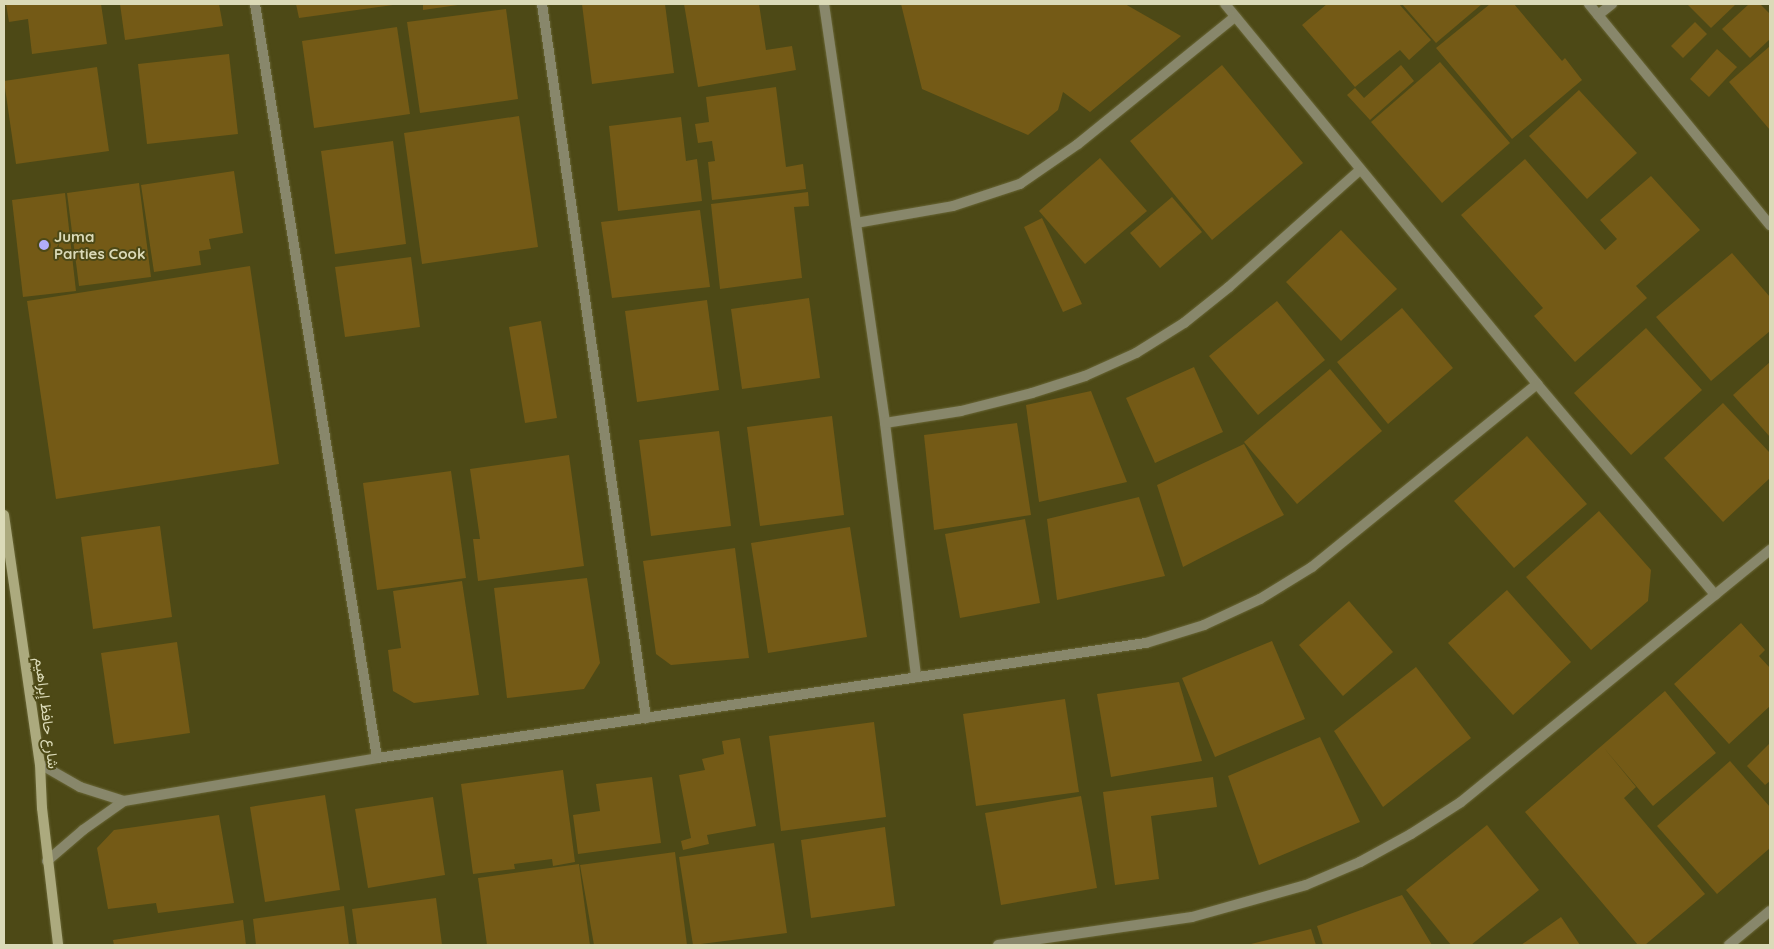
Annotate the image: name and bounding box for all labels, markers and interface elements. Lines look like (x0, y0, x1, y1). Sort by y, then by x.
place label: Juma Parties Cook (54, 227, 146, 262)
marker: Juma Parties Cook (38, 239, 50, 251)
street label: شارع حافظ إبراهيم (31, 656, 63, 770)

